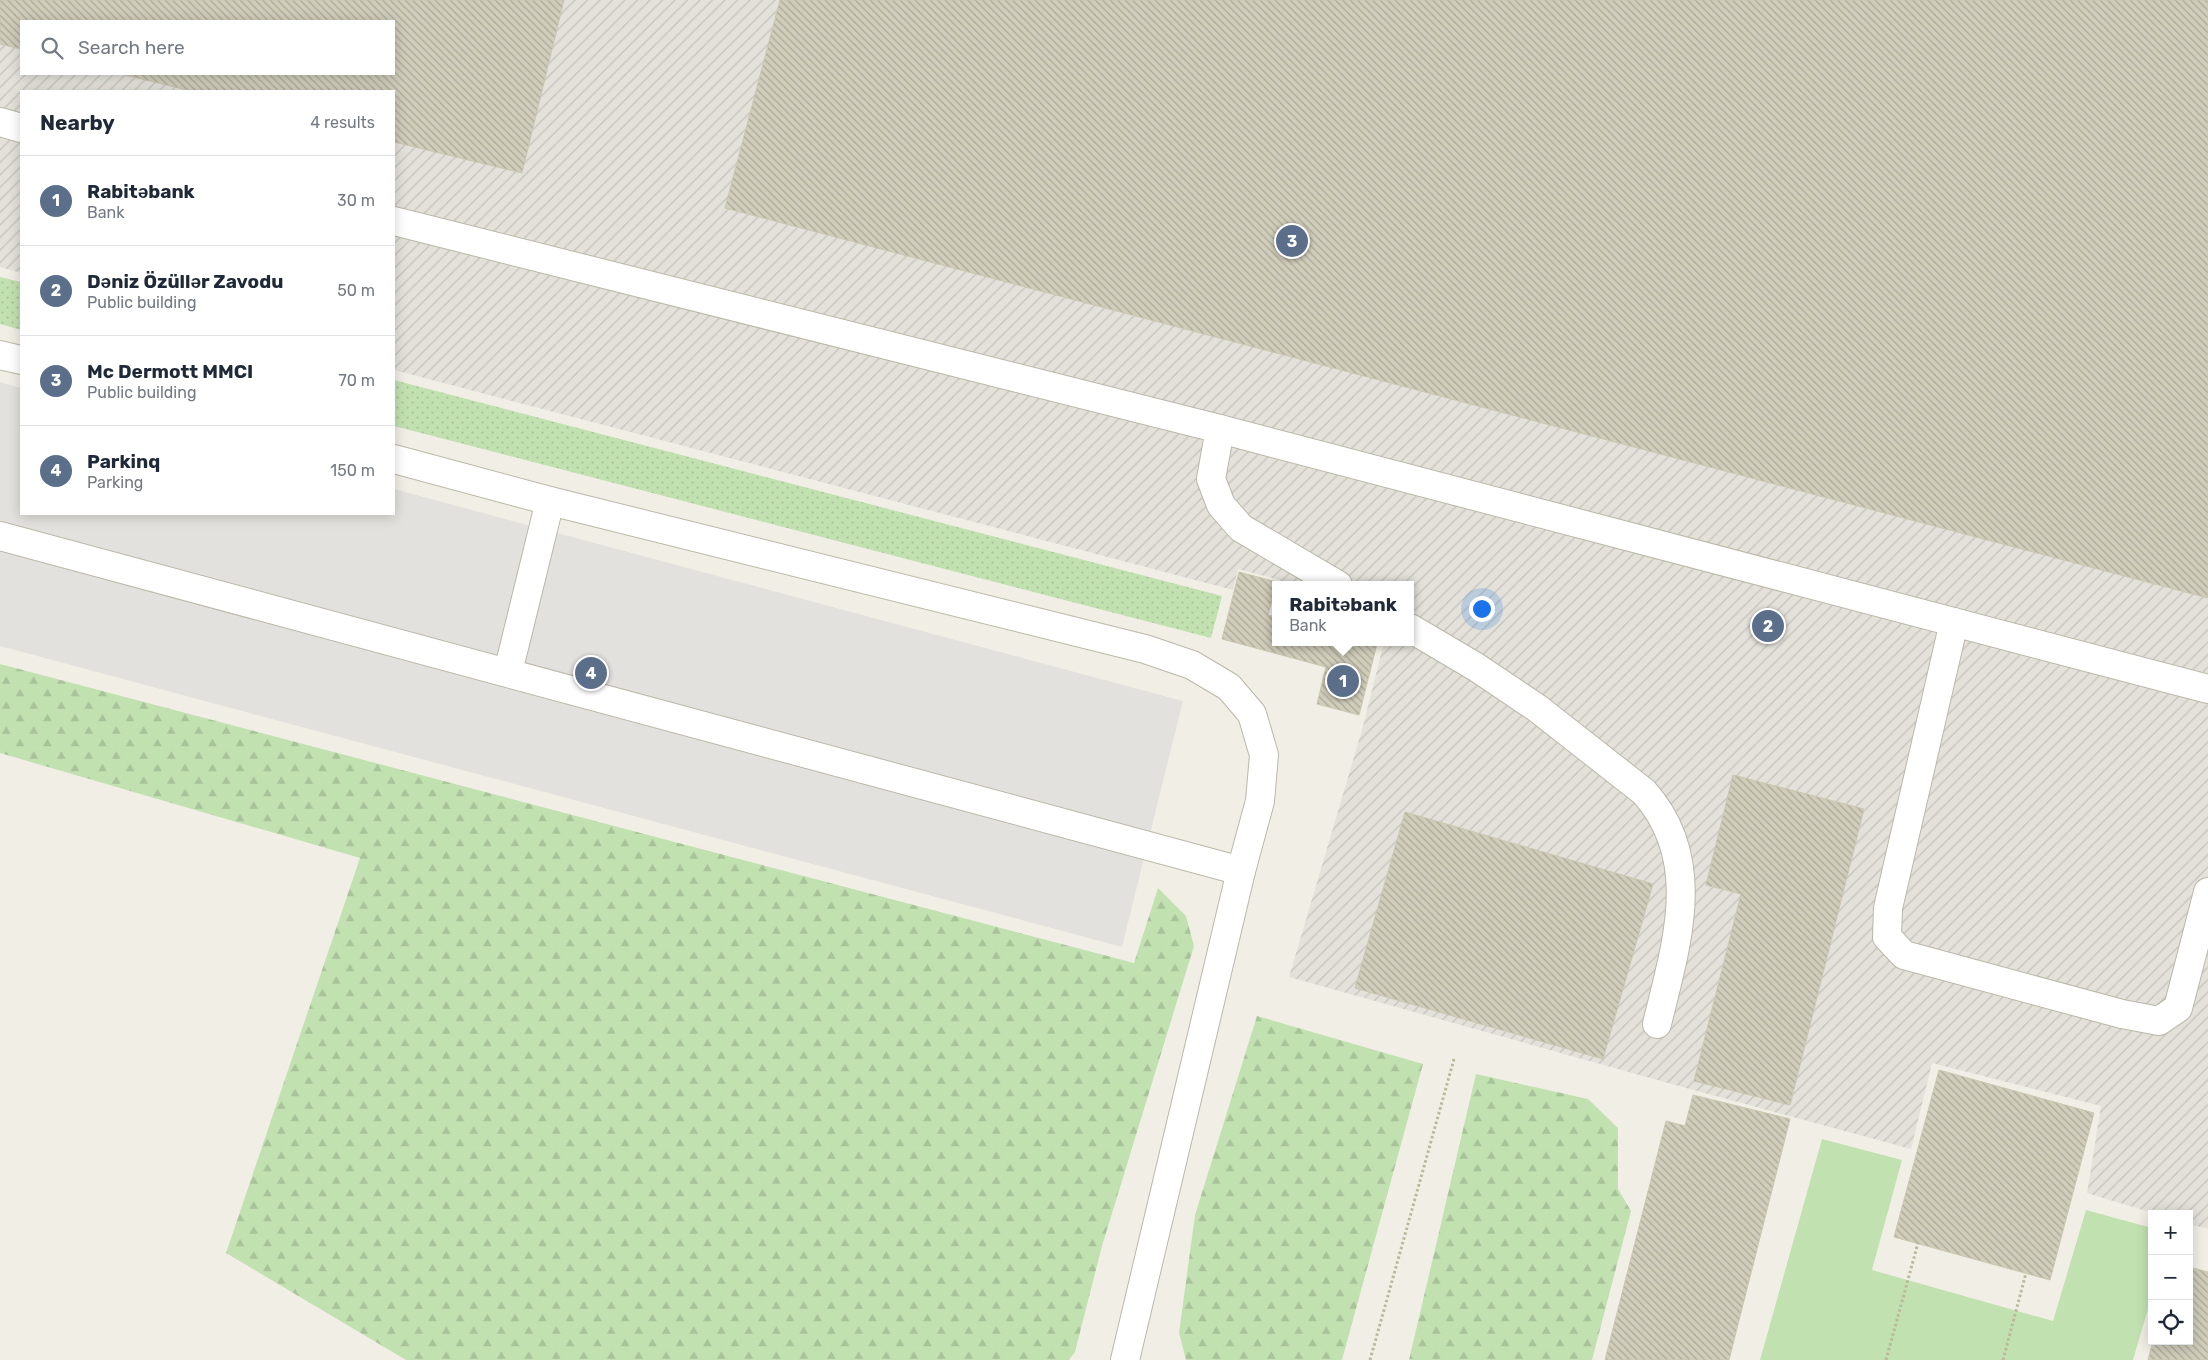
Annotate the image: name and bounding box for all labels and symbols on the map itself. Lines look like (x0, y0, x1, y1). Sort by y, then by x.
pin: 3 (1276, 222, 1308, 260)
your location (1469, 596, 1495, 622)
pin: 2 (1752, 607, 1784, 645)
pin: 4 (575, 654, 607, 692)
pin: 1 (1327, 662, 1359, 700)

